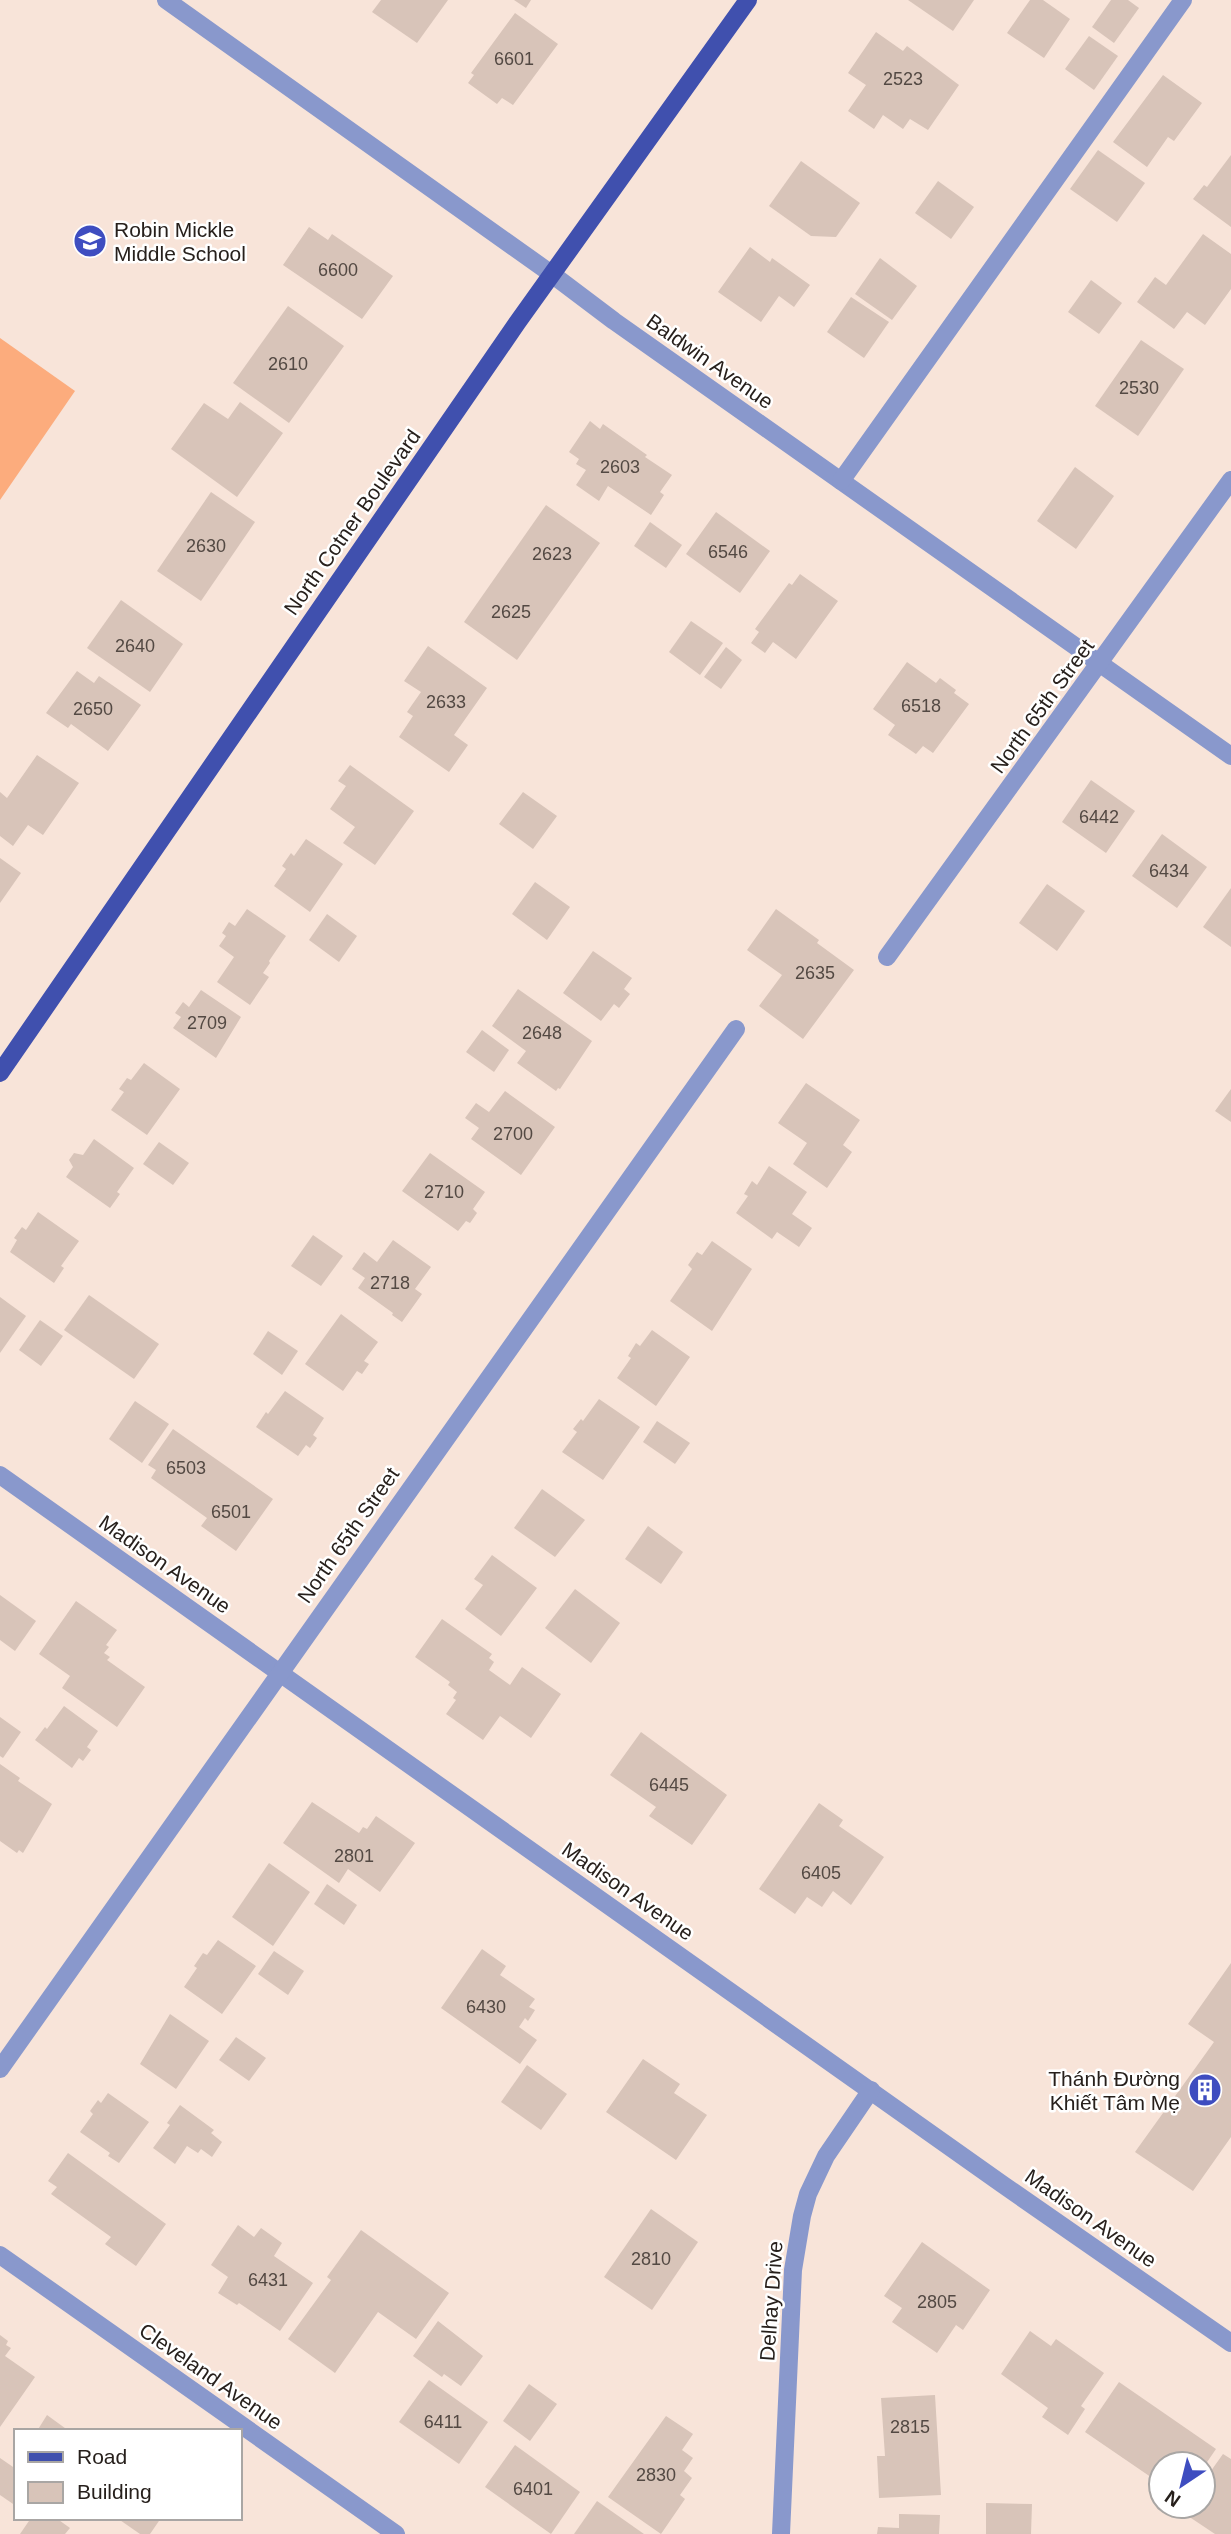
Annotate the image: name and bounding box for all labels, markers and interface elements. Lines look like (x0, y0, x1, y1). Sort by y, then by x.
house number: 6601 (494, 49, 534, 69)
house number: 2523 (883, 69, 923, 89)
place label: Robin Mickle Middle School (114, 218, 246, 265)
school or university icon: Robin Mickle Middle School (71, 222, 109, 260)
house number: 6600 (318, 260, 358, 280)
street label: Baldwin Avenue (642, 309, 778, 413)
house number: 2610 (268, 354, 308, 374)
house number: 2530 (1119, 378, 1159, 398)
street label: North Cotner Boulevard (279, 425, 425, 619)
house number: 2603 (600, 457, 640, 477)
house number: 2630 (186, 536, 226, 556)
house number: 6546 (708, 542, 748, 562)
house number: 2623 (532, 544, 572, 564)
house number: 2625 (491, 602, 531, 622)
street label: North 65th Street (986, 634, 1098, 777)
house number: 2640 (115, 636, 155, 656)
house number: 2633 (426, 692, 466, 712)
house number: 6518 (901, 696, 941, 716)
house number: 2650 (73, 699, 113, 719)
house number: 6442 (1079, 807, 1119, 827)
house number: 6434 (1149, 861, 1189, 881)
house number: 2635 (795, 963, 835, 983)
house number: 2709 (187, 1013, 227, 1033)
house number: 2648 (522, 1023, 562, 1043)
house number: 2700 (493, 1124, 533, 1144)
house number: 2710 (424, 1182, 464, 1202)
house number: 2718 (370, 1273, 410, 1293)
house number: 6503 (166, 1458, 206, 1478)
street label: North 65th Street (293, 1463, 403, 1607)
house number: 6501 (211, 1502, 251, 1522)
street label: Madison Avenue (95, 1510, 235, 1618)
house number: 6445 (649, 1775, 689, 1795)
street label: Madison Avenue (558, 1837, 698, 1945)
house number: 2801 (334, 1846, 374, 1866)
house number: 6405 (801, 1863, 841, 1883)
house number: 6430 (466, 1997, 506, 2017)
place label: Thánh Đường Khiết Tâm Mẹ (1048, 2067, 1180, 2114)
building icon: Thánh Đường Khiết Tâm Mẹ (1186, 2071, 1224, 2109)
street label: Madison Avenue (1021, 2164, 1161, 2272)
street label: Delhay Drive (755, 2240, 787, 2362)
house number: 2810 (631, 2249, 671, 2269)
house number: 6431 (248, 2270, 288, 2290)
house number: 2805 (917, 2292, 957, 2312)
street label: Cleveland Avenue (135, 2318, 287, 2434)
house number: 6411 (424, 2412, 462, 2432)
house number: 2815 (890, 2417, 930, 2437)
legend (14, 2429, 242, 2520)
text: Road (77, 2445, 127, 2468)
north arrow (1147, 2450, 1217, 2520)
house number: 2830 (636, 2465, 676, 2485)
house number: 6401 (513, 2479, 553, 2499)
text: Building (77, 2480, 152, 2503)
text: N (1161, 2486, 1184, 2511)

